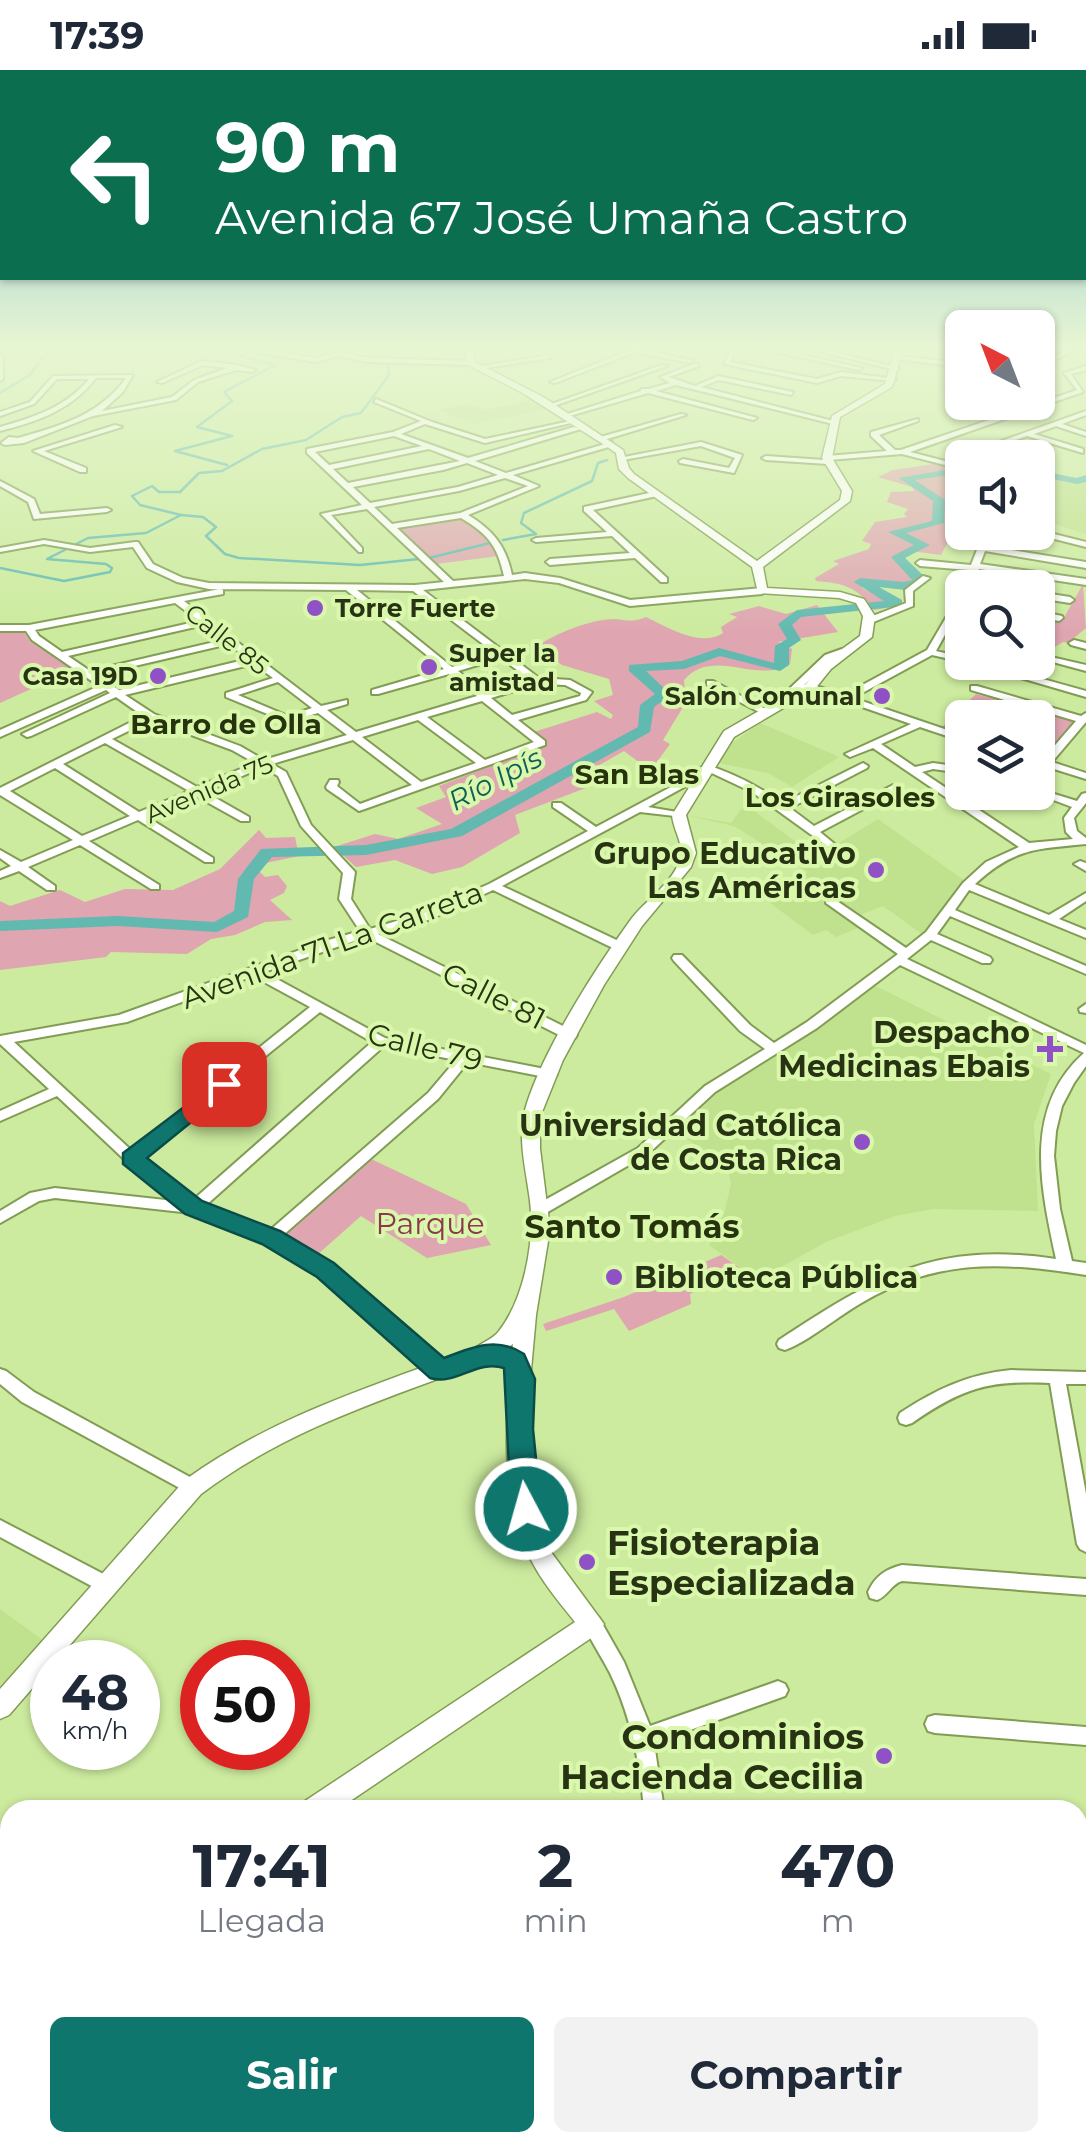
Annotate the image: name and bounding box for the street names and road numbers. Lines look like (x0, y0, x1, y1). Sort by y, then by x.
street label: Calle 85 (179, 597, 275, 681)
street label: Avenida 75 (141, 749, 277, 829)
street label: Avenida 71 La Carreta (176, 873, 488, 1017)
street label: Calle 81 (436, 954, 552, 1038)
street label: Calle 79 (364, 1015, 486, 1079)

